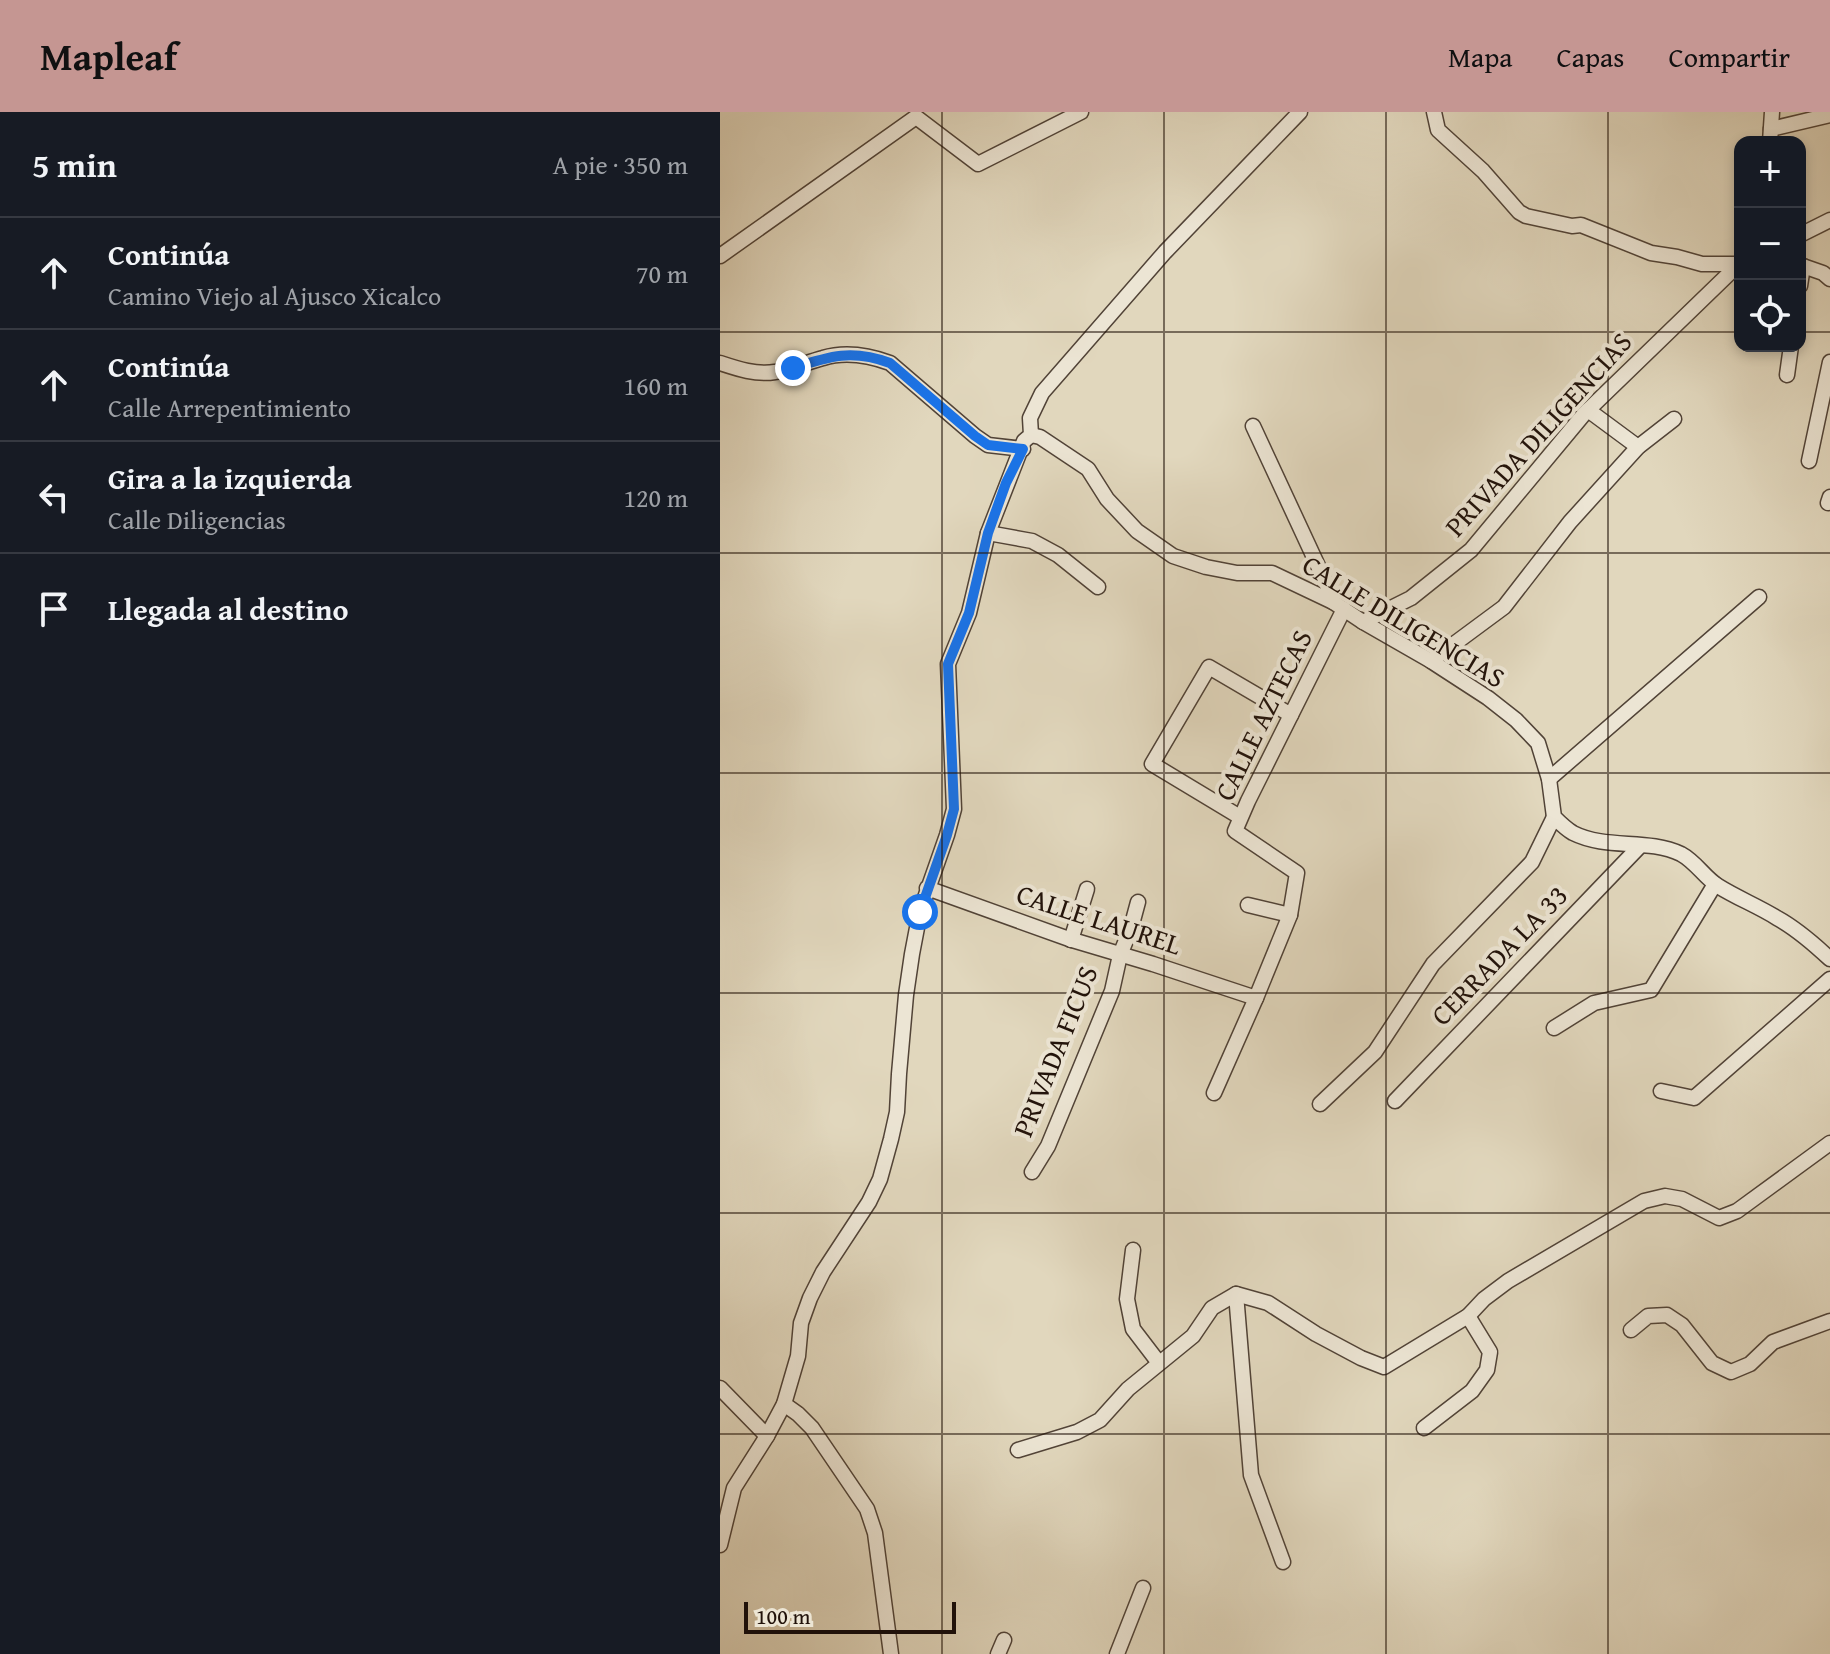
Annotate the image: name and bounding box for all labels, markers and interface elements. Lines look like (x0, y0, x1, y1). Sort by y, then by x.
text: Mapleaf (40, 28, 177, 84)
text: Mapa (1448, 36, 1513, 77)
text: Capas (1557, 36, 1624, 77)
text: Compartir (1668, 36, 1790, 77)
map controls (1734, 136, 1806, 352)
button: + (1734, 136, 1806, 208)
text: 5 min (32, 140, 117, 189)
text: A pie · 350 m (553, 145, 688, 184)
button: − (1734, 208, 1806, 280)
text: Continúa (108, 232, 230, 276)
icon: ahead (32, 251, 76, 295)
text: 70 m (636, 254, 688, 293)
text: Camino Viejo al Ajusco Xicalco (108, 276, 441, 315)
button: locate (1734, 280, 1806, 352)
street label: PRIVADA DILIGENCIAS (1434, 322, 1641, 545)
text: Continúa (108, 344, 230, 388)
route end (775, 350, 811, 386)
icon: ahead (32, 363, 76, 407)
text: 160 m (623, 366, 688, 405)
text: Calle Arrepentimiento (108, 388, 351, 427)
text: Gira a la izquierda (108, 456, 352, 500)
icon: left (32, 475, 76, 519)
text: 120 m (623, 478, 688, 517)
text: Calle Diligencias (108, 500, 286, 539)
street label: CALLE DILIGENCIAS (1295, 544, 1514, 697)
icon: arrive (32, 587, 76, 631)
text: Llegada al destino (108, 587, 349, 631)
street label: CALLE AZTECAS (1203, 622, 1322, 807)
street label: CALLE LAUREL (1012, 873, 1187, 965)
street label: CERRADA LA 33 (1421, 875, 1576, 1034)
route start (902, 894, 938, 930)
street label: PRIVADA FICUS (1002, 959, 1108, 1143)
scale bar (744, 1598, 956, 1634)
text: 100 m (756, 1600, 811, 1632)

